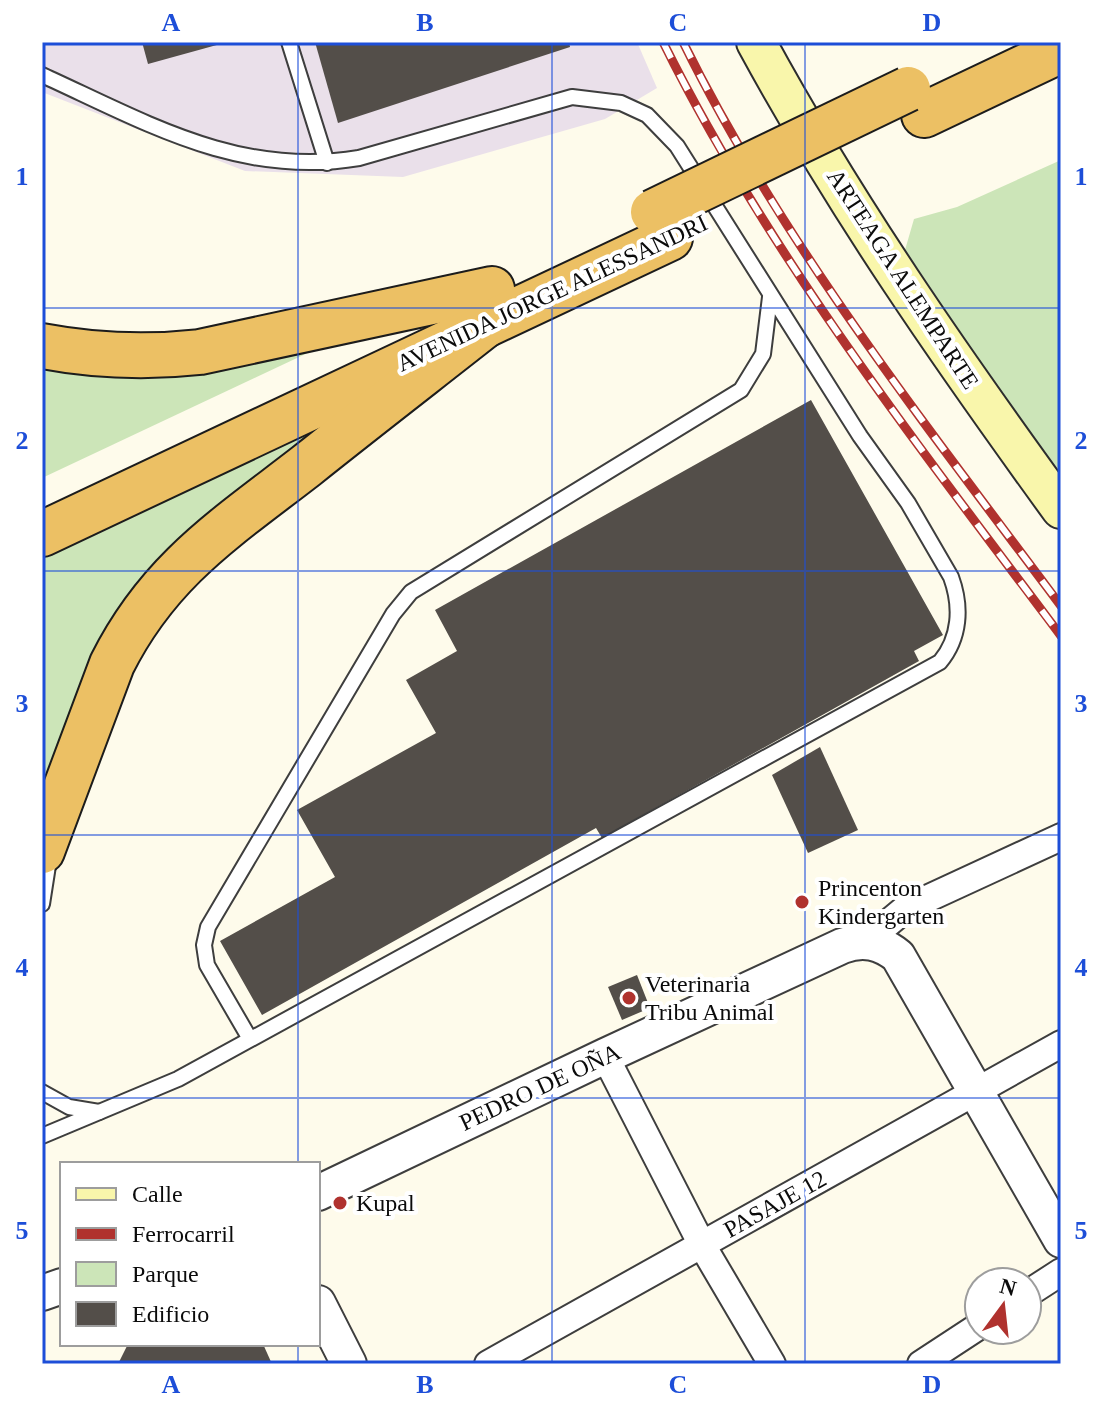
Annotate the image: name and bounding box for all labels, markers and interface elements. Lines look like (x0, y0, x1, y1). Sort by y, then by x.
text: A (162, 8, 181, 37)
text: B (416, 8, 434, 37)
text: C (669, 8, 687, 37)
text: D (923, 8, 941, 37)
text: 1 (16, 162, 29, 191)
text: 1 (1075, 162, 1088, 191)
street label: ARTEAGA ALEMPARTE (822, 164, 984, 394)
street label: AVENIDA JORGE ALESSANDRI (393, 209, 711, 377)
text: 2 (16, 426, 29, 455)
text: 2 (1075, 426, 1088, 455)
text: 3 (16, 689, 29, 718)
text: 3 (1075, 689, 1088, 718)
place label: Princenton Kindergarten (818, 875, 944, 929)
marker: Princenton Kindergarten (793, 893, 811, 911)
text: 4 (16, 953, 29, 982)
text: 4 (1075, 953, 1088, 982)
place label: Veterinaria Tribu Animal (645, 971, 774, 1025)
marker: Veterinaria Tribu Animal (620, 989, 638, 1007)
street label: PEDRO DE OÑA (455, 1038, 625, 1136)
legend (60, 1162, 320, 1346)
street label: PASAJE 12 (719, 1165, 831, 1243)
text: Calle (132, 1181, 183, 1207)
place label: Kupal (356, 1190, 415, 1216)
marker: Kupal (331, 1194, 349, 1212)
text: 5 (16, 1216, 29, 1245)
text: 5 (1075, 1216, 1088, 1245)
text: Ferrocarril (132, 1221, 235, 1247)
text: Parque (132, 1261, 199, 1287)
north arrow (963, 1266, 1043, 1346)
text: N (997, 1273, 1019, 1301)
text: Edificio (132, 1301, 209, 1327)
text: A (162, 1370, 181, 1399)
text: B (416, 1370, 434, 1399)
text: C (669, 1370, 687, 1399)
text: D (923, 1370, 941, 1399)

